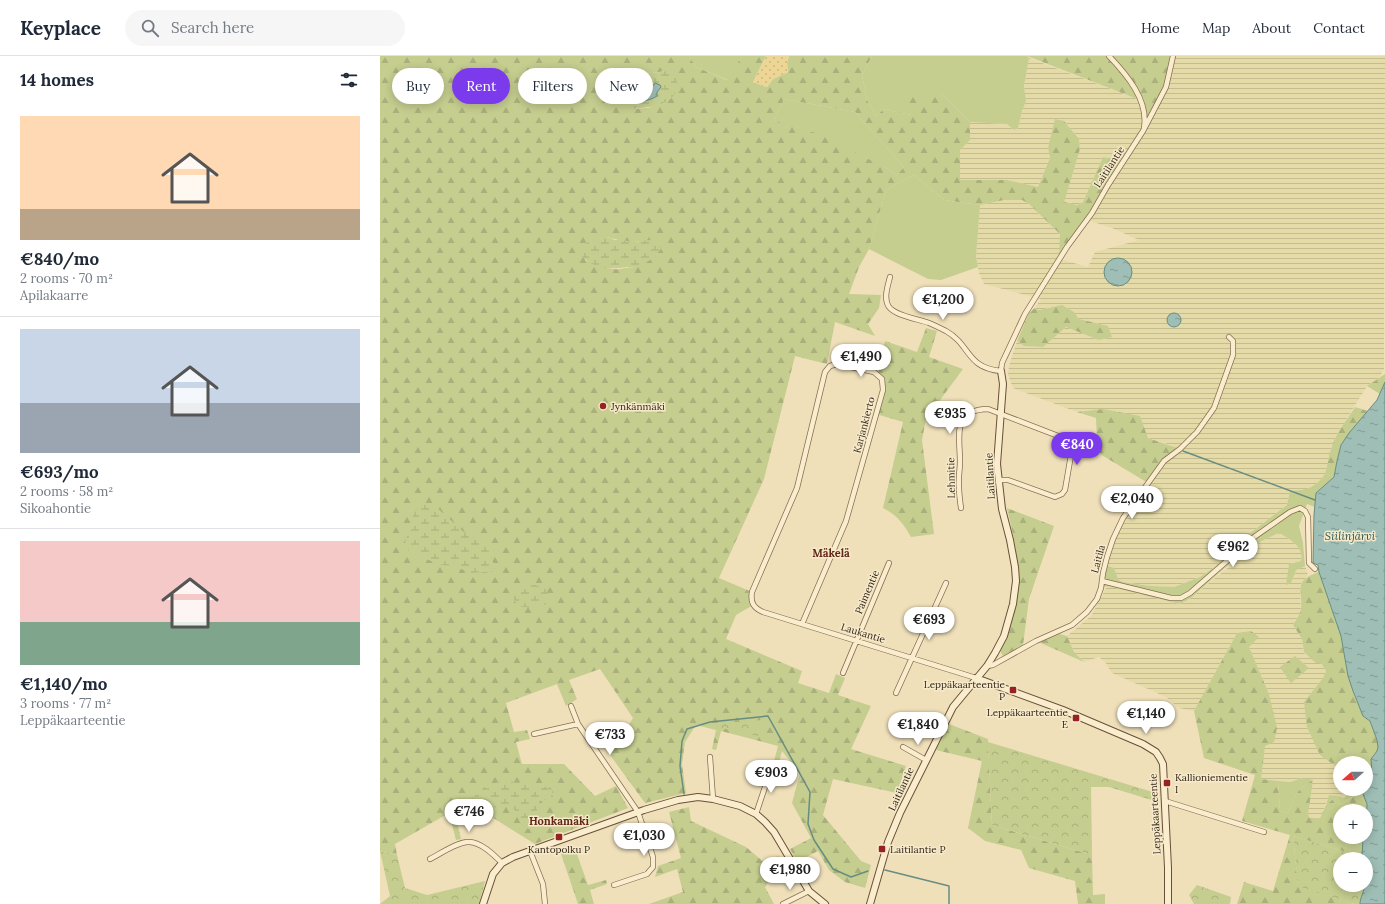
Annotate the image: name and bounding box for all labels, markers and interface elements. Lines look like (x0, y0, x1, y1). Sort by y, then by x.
search box (125, 10, 405, 46)
text: Keyplace (20, 16, 101, 40)
icon: search (139, 17, 161, 39)
text: Search here (171, 18, 254, 37)
text: Home (1141, 19, 1180, 37)
text: Map (1202, 19, 1230, 37)
text: About (1252, 19, 1291, 37)
text: Contact (1313, 19, 1365, 37)
chip: Buy (392, 68, 444, 104)
chip: Rent (452, 68, 510, 104)
chip: Filters (518, 68, 587, 104)
chip: New (595, 68, 653, 104)
text: 14 homes (20, 69, 94, 91)
icon: filters (338, 69, 360, 91)
icon: home (154, 142, 226, 214)
street label: Laitilantie (1091, 143, 1128, 190)
text: €840/mo (20, 248, 99, 270)
text: 2 rooms · 70 m² (20, 270, 113, 287)
text: Apilakaarre (20, 287, 88, 304)
pin: €1,200 (910, 287, 976, 321)
text: €1,200 (922, 291, 964, 308)
pin: €1,490 (828, 344, 894, 378)
text: €1,490 (840, 348, 882, 365)
icon: home (154, 355, 226, 427)
street label: Karjankierto (850, 395, 878, 455)
place label: Jynkänmäki (610, 400, 665, 413)
marker: Jynkänmäki (598, 401, 608, 411)
pin: €935 (926, 401, 974, 435)
text: €935 (934, 405, 966, 422)
pin: €840 (1053, 432, 1101, 466)
text: €840 (1060, 436, 1094, 453)
street label: Laitilantie (982, 452, 998, 500)
street label: Lehmitie (944, 457, 958, 499)
text: €693/mo (20, 461, 99, 483)
text: 2 rooms · 58 m² (20, 483, 113, 500)
pin: €2,040 (1099, 486, 1165, 520)
text: €2,040 (1110, 490, 1154, 507)
text: Sikoahontie (20, 500, 91, 517)
water label: Siilinjärvi (1325, 529, 1376, 543)
pin: €962 (1209, 534, 1257, 568)
text: €962 (1217, 538, 1249, 555)
street label: Laitila (1088, 543, 1108, 575)
district label: Mäkelä (812, 546, 850, 560)
icon: home (154, 567, 226, 639)
street label: Paimentie (852, 568, 882, 616)
pin: €693 (905, 607, 953, 641)
text: €693 (913, 611, 945, 628)
street label: Laukantie (839, 620, 887, 646)
text: €1,140/mo (20, 673, 107, 695)
place label: Leppäkaarteentie P (924, 678, 1006, 703)
marker: Leppäkaarteentie P (1008, 685, 1018, 695)
text: 3 rooms · 77 m² (20, 695, 111, 712)
pin: €1,140 (1113, 701, 1179, 735)
text: €1,140 (1126, 705, 1166, 722)
place label: Leppäkaarteentie E (987, 706, 1069, 731)
text: Leppäkaarteentie (20, 712, 125, 729)
pin: €1,840 (885, 712, 951, 746)
marker: Leppäkaarteentie E (1071, 713, 1081, 723)
text: €1,840 (897, 716, 939, 733)
pin: €733 (586, 722, 634, 756)
text: €733 (594, 726, 626, 743)
north arrow (1333, 756, 1373, 796)
map controls (1333, 756, 1373, 892)
pin: €903 (747, 760, 795, 794)
text: €903 (754, 764, 788, 781)
street label: Laitilantie (885, 765, 917, 813)
place label: Kallioniementie I (1175, 771, 1248, 796)
street label: Leppäkaarteentie (1146, 773, 1164, 855)
marker: Kallioniementie I (1162, 778, 1172, 788)
pin: €746 (445, 799, 493, 833)
text: €746 (454, 803, 484, 820)
button: + (1333, 804, 1373, 844)
district label: Honkamäki (529, 814, 589, 828)
pin: €1,030 (611, 823, 677, 857)
text: €1,030 (623, 827, 665, 844)
marker: Kantopolku P (554, 832, 564, 842)
place label: Kantopolku P (528, 843, 590, 856)
place label: Laitilantie P (890, 843, 945, 856)
marker: Laitilantie P (877, 844, 887, 854)
button: − (1333, 852, 1373, 892)
pin: €1,980 (757, 857, 823, 891)
text: €1,980 (769, 861, 811, 878)

